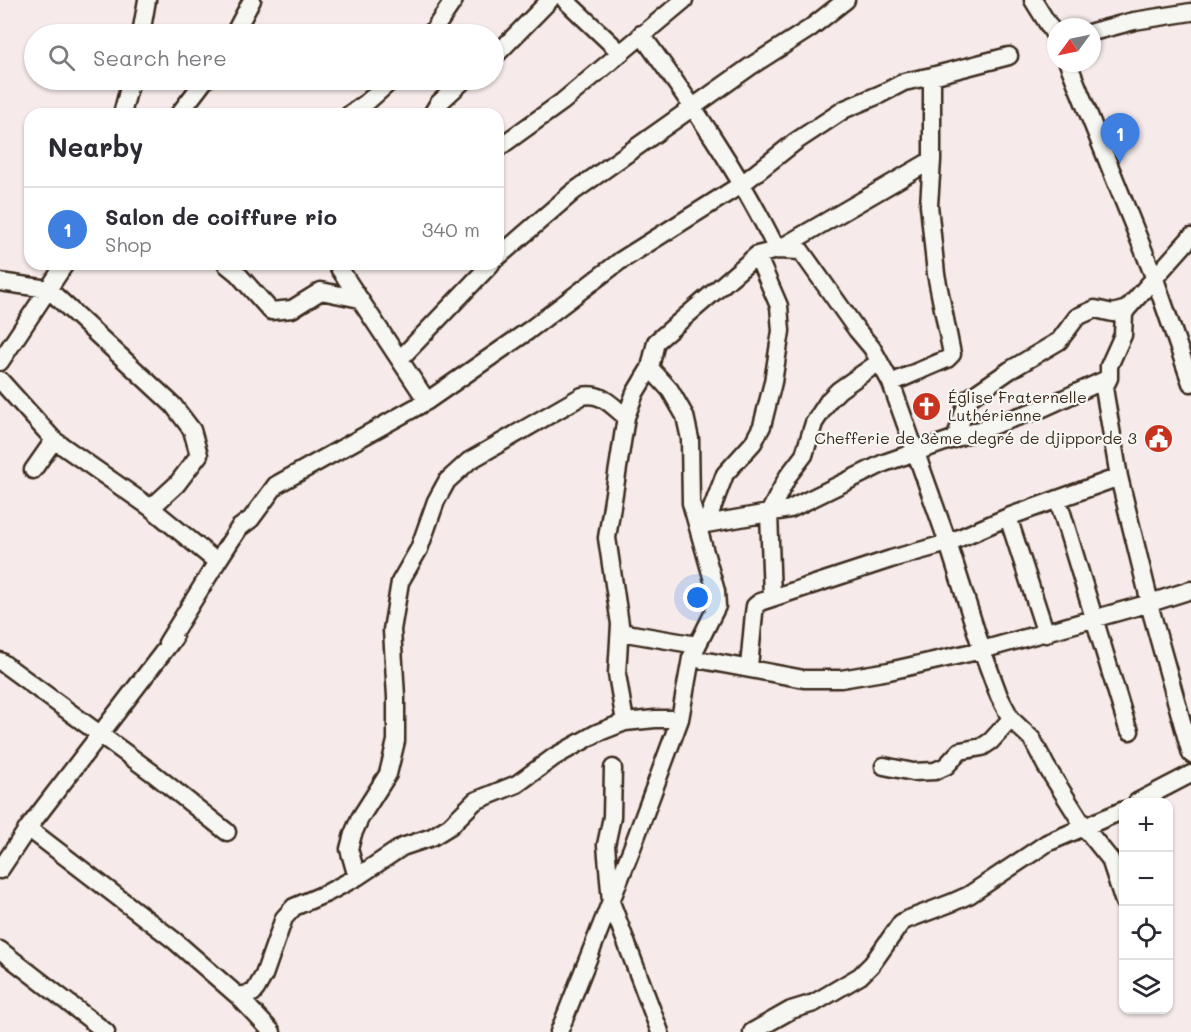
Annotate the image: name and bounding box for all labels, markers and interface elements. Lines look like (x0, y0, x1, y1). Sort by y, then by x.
north arrow (1047, 18, 1101, 72)
search box (24, 24, 504, 90)
icon: search (45, 41, 78, 74)
text: Search here (93, 43, 227, 72)
pin: 1 (1100, 114, 1140, 163)
text: Nearby (48, 130, 143, 164)
text: Salon de coiffure rio (105, 202, 337, 231)
text: 1 (63, 216, 72, 242)
text: 340 m (422, 216, 480, 242)
text: Shop (105, 231, 152, 257)
place label: Église Fraternelle Luthérienne (948, 386, 1087, 425)
church icon: Église Fraternelle Luthérienne (911, 390, 943, 422)
public building icon: Chefferie de 3ème degré de djipporde 3 (1142, 422, 1174, 454)
place label: Chefferie de 3ème degré de djipporde 3 (814, 427, 1137, 448)
your location (683, 583, 712, 612)
map controls (1119, 798, 1173, 1014)
button: + (1119, 798, 1173, 852)
button: − (1119, 852, 1173, 906)
button: locate (1119, 906, 1173, 960)
button: layers (1119, 960, 1173, 1014)

